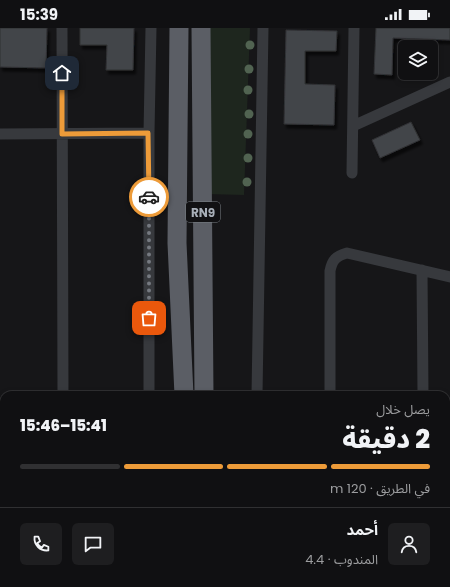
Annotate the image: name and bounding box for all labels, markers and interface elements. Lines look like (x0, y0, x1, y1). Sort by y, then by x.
text: 15:39 (20, 4, 58, 25)
map controls (398, 40, 438, 80)
button: layers (398, 40, 438, 80)
pin (45, 56, 79, 90)
icon: home (51, 62, 73, 84)
courier (129, 177, 169, 217)
icon: car (138, 186, 160, 208)
road number: RN9 (186, 202, 220, 222)
pin (132, 301, 166, 335)
icon: bag (138, 307, 160, 329)
text: يصل خلال (376, 400, 430, 419)
text: 15:41–15:46 (20, 415, 107, 436)
text: 2 دقيقة (342, 421, 430, 457)
text: في الطريق · 120 m (330, 479, 430, 498)
text: أحمد (347, 519, 378, 540)
button: phone (20, 523, 62, 565)
button: chat (72, 523, 114, 565)
button: person (388, 523, 430, 565)
text: المندوب · 4.4 (305, 550, 378, 569)

